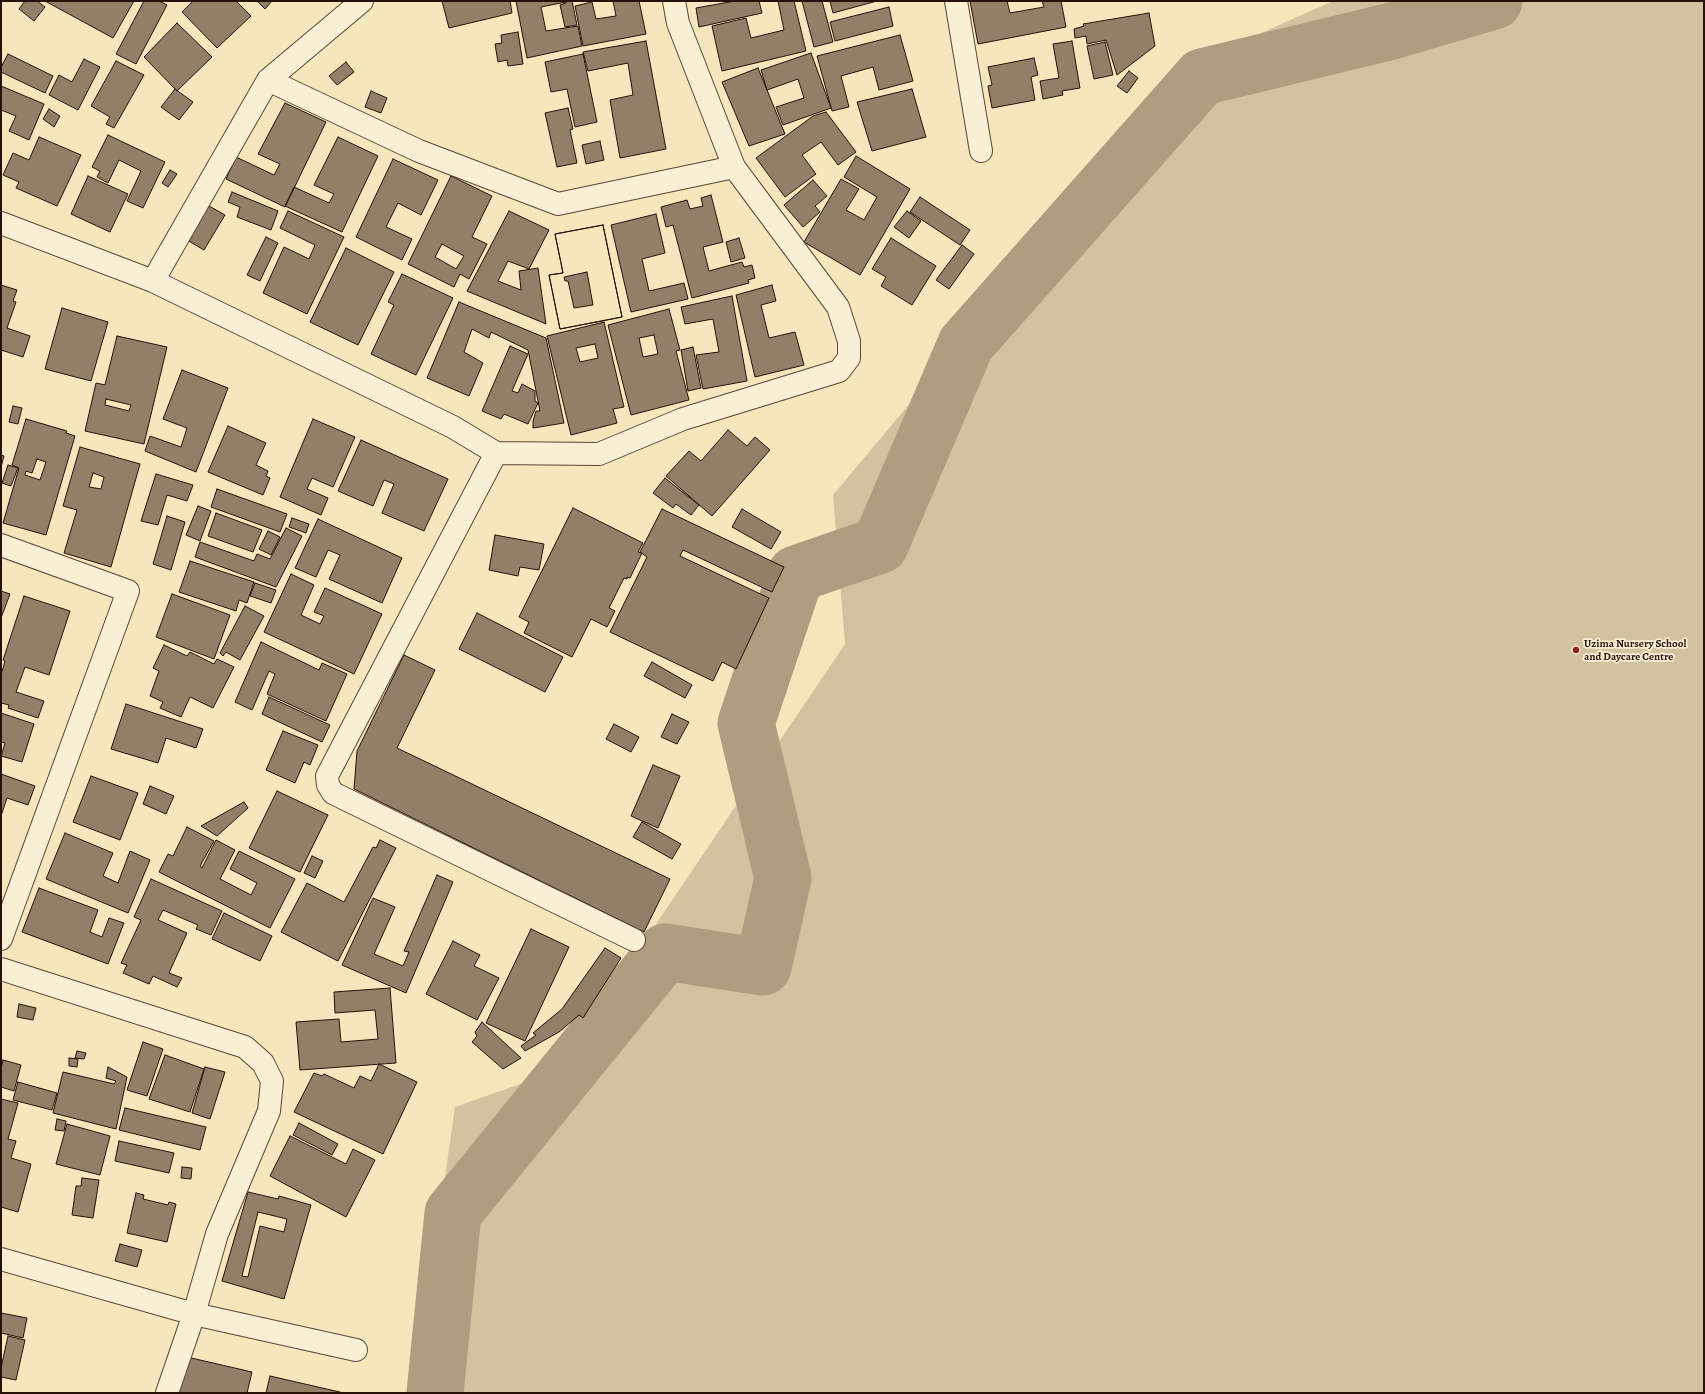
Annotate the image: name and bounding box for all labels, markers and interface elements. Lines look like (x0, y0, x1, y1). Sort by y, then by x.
place label: Uzima Nursery School and Daycare Centre (1584, 637, 1686, 663)
marker: Uzima Nursery School and Daycare Centre (1571, 645, 1581, 655)

